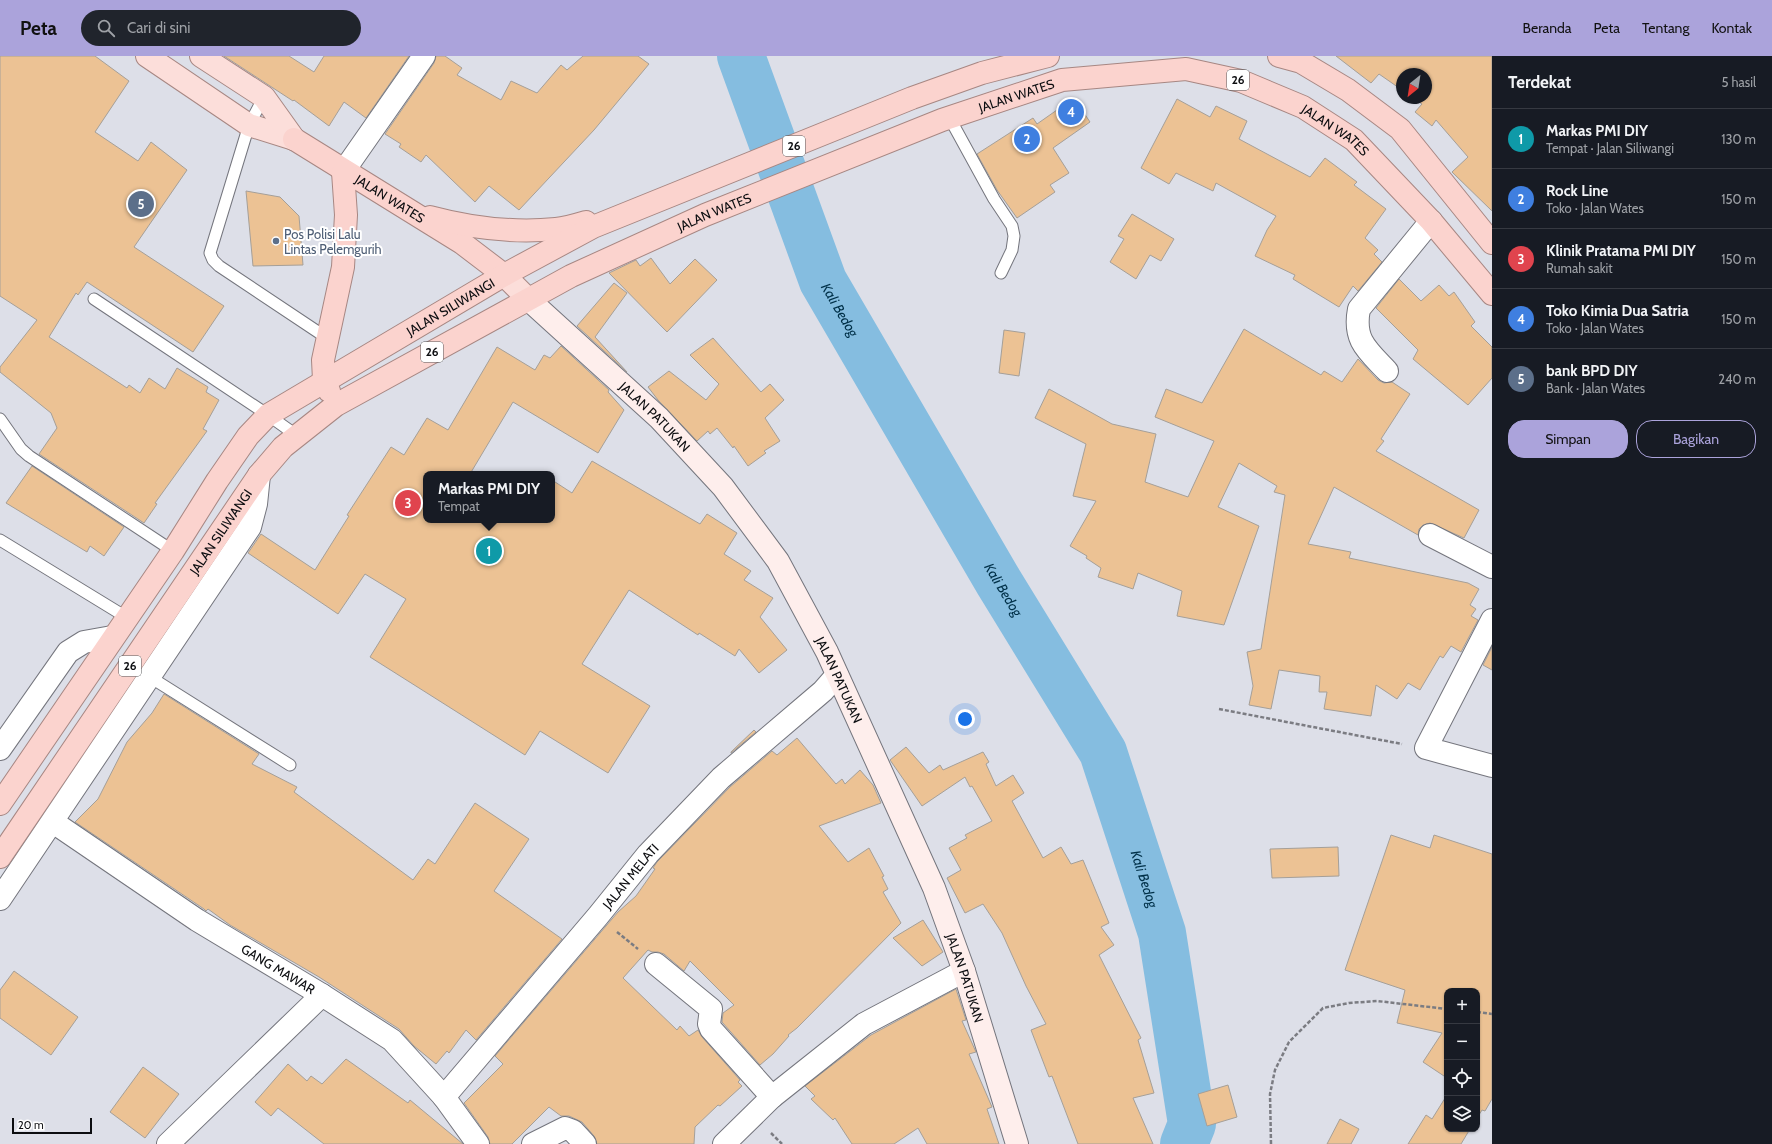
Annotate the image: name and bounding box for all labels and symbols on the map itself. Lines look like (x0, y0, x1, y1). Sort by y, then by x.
north arrow (1396, 68, 1432, 104)
road number: 26 (1227, 70, 1249, 90)
street label: JALAN WATES (975, 75, 1057, 116)
pin: 4 (1058, 97, 1084, 127)
street label: JALAN WATES (1298, 100, 1373, 159)
pin: 2 (1014, 124, 1040, 154)
road number: 26 (783, 136, 805, 156)
street label: JALAN WATES (351, 170, 428, 226)
pin: 5 (128, 189, 154, 219)
street label: JALAN WATES (674, 189, 754, 235)
place label: Pos Polisi Lalu Lintas Pelemgurih (284, 226, 382, 257)
marker: Pos Polisi Lalu Lintas Pelemgurih (271, 236, 281, 246)
street label: JALAN SILIWANGI (403, 274, 497, 340)
water label: Kali Bedog (817, 280, 863, 341)
road number: 26 (421, 342, 443, 362)
street label: JALAN PATUKAN (615, 377, 694, 455)
street label: JALAN SILIWANGI (185, 486, 255, 578)
pin: 3 (395, 488, 421, 518)
pin: 1 (476, 536, 502, 566)
water label: Kali Bedog (980, 560, 1027, 620)
street label: JALAN PATUKAN (812, 633, 866, 725)
road number: 26 (119, 656, 141, 676)
your location (955, 709, 975, 729)
street label: JALAN MELATI (598, 840, 662, 913)
water label: Kali Bedog (1127, 848, 1162, 911)
street label: JALAN PATUKAN (943, 930, 987, 1025)
street label: GANG MAWAR (238, 940, 318, 997)
scale bar (12, 1116, 92, 1135)

